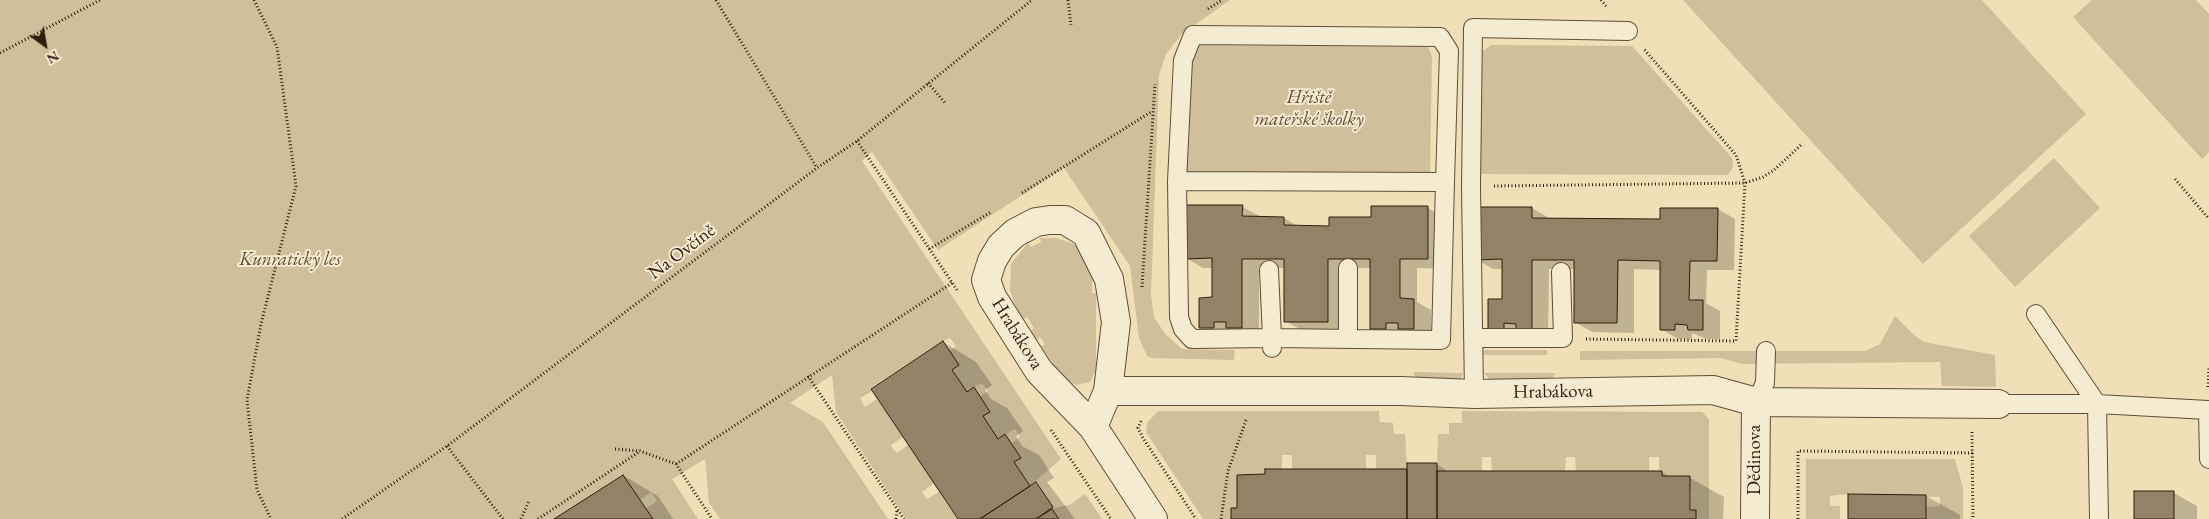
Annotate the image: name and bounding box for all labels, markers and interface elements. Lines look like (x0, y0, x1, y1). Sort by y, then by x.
north arrow (20, 20, 70, 70)
text: N (43, 47, 63, 68)
park label: Hřiště mateřské školky (1254, 87, 1364, 131)
street label: Na Ovčíně (644, 219, 720, 285)
park label: Kunratický les (239, 249, 341, 271)
street label: Hrabákova (986, 294, 1048, 374)
street label: Hrabákova (1513, 380, 1593, 404)
street label: Dědinova (1744, 425, 1766, 495)

